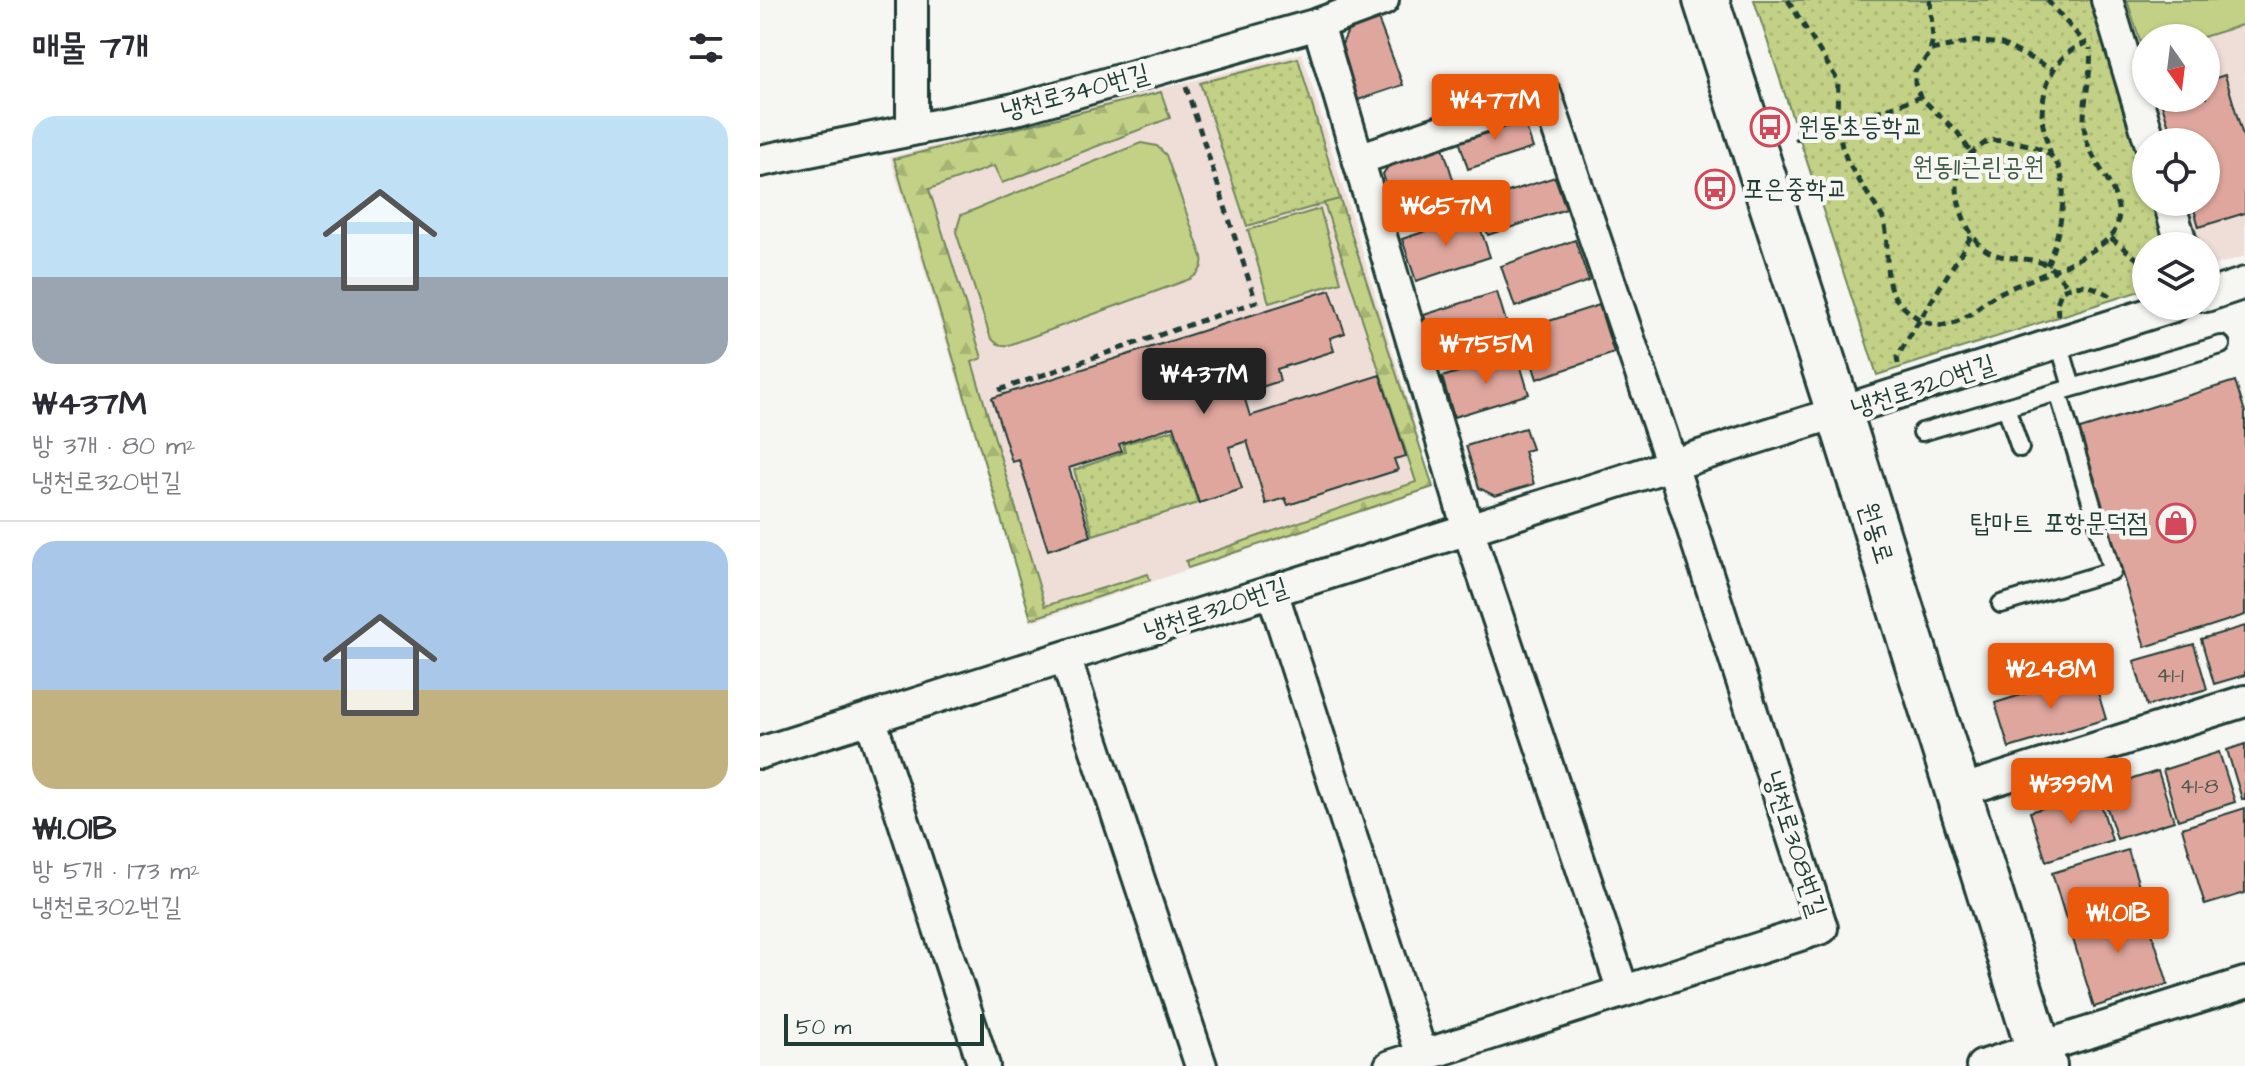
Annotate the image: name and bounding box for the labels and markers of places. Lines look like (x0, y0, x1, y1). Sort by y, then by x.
pin: ₩477M (1439, 74, 1551, 142)
bus stop icon: 원동초등학교 (1749, 106, 1791, 148)
place label: 원동초등학교 (1798, 109, 1924, 145)
bus stop icon: 포은중학교 (1694, 168, 1736, 210)
place label: 포은중학교 (1743, 171, 1848, 207)
pin: ₩657M (1390, 180, 1502, 248)
pin: ₩755M (1430, 318, 1542, 386)
pin: ₩437M (1148, 348, 1260, 416)
shop icon: 탑마트 포항문덕점 (2155, 502, 2197, 544)
place label: 탑마트 포항문덕점 (1970, 505, 2148, 541)
pin: ₩248M (1995, 643, 2107, 711)
pin: ₩399M (2015, 758, 2127, 826)
pin: ₩1.01B (2053, 887, 2183, 955)

